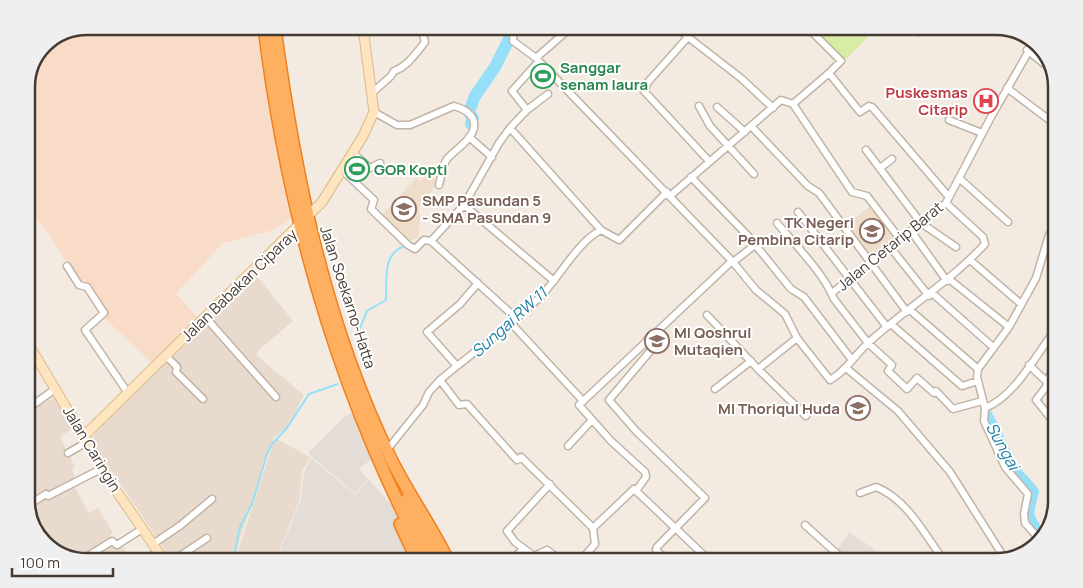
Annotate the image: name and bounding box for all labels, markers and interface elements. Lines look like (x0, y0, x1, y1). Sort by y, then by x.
place label: Sanggar senam laura (560, 57, 648, 95)
sports icon: Sanggar senam laura (530, 63, 556, 89)
place label: Puskesmas Citarip (886, 82, 968, 120)
hospital icon: Puskesmas Citarip (973, 88, 999, 114)
sports icon: GOR Kopti (344, 156, 370, 182)
place label: GOR Kopti (374, 159, 447, 180)
place label: SMP Pasundan 5 - SMA Pasundan 9 (422, 190, 551, 228)
school or university icon: SMP Pasundan 5 - SMA Pasundan 9 (391, 196, 417, 222)
street label: Jalan Cetarip Barat (833, 197, 947, 295)
place label: TK Negeri Pembina Citarip (738, 212, 854, 250)
school or university icon: TK Negeri Pembina Citarip (859, 218, 885, 244)
street label: Jalan Soekarno-Hatta (315, 223, 381, 371)
street label: Jalan Babakan Ciparay (176, 224, 302, 346)
water label: Sungai RW 11 (466, 281, 553, 362)
place label: MI Qoshrul Mutaqien (674, 322, 751, 360)
school or university icon: MI Qoshrul Mutaqien (644, 328, 670, 354)
school or university icon: MI Thoriqul Huda (845, 395, 871, 421)
place label: MI Thoriqul Huda (718, 398, 840, 419)
street label: Jalan Caringin (58, 402, 126, 496)
water label: Sungai (981, 418, 1026, 476)
scale bar (12, 546, 114, 578)
text: 100 m (20, 552, 60, 573)

